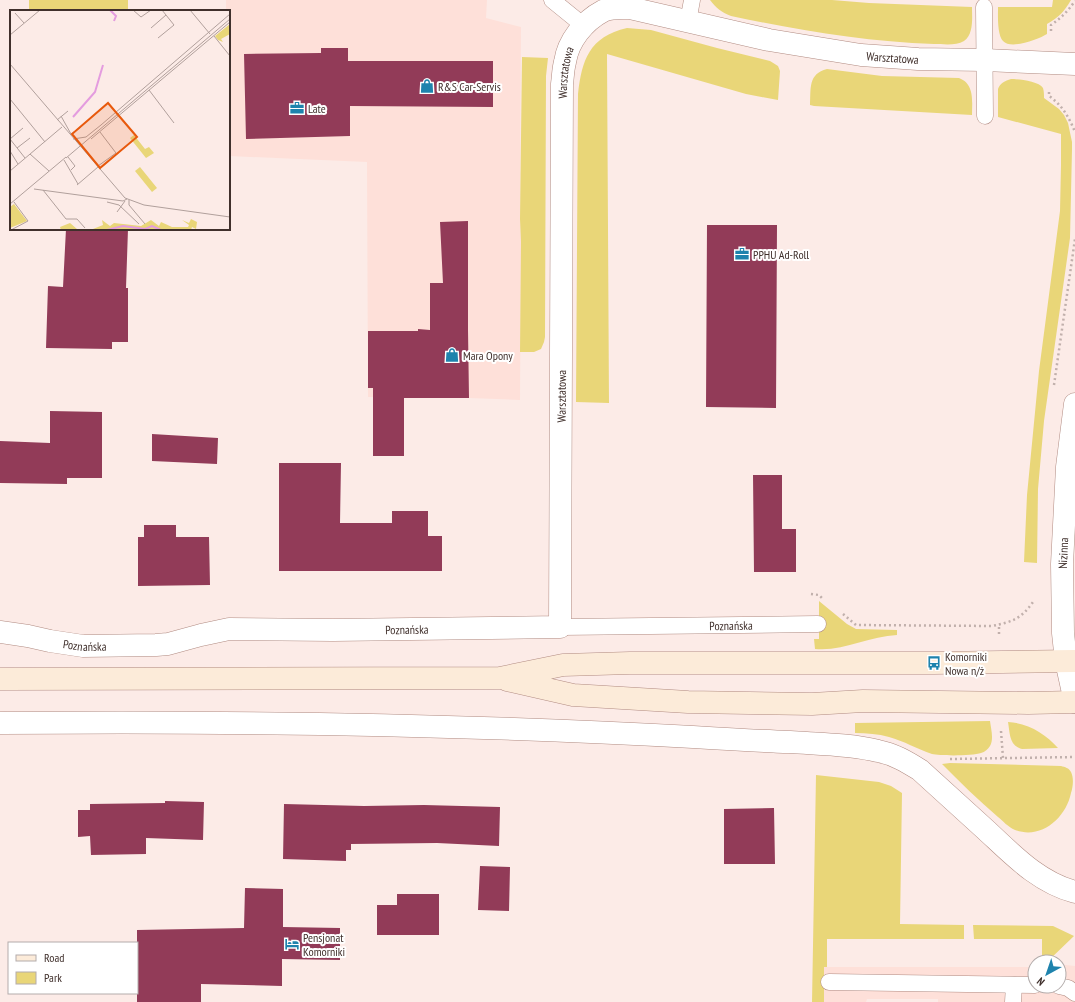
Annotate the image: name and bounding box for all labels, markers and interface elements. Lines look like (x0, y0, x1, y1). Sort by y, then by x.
inset map (10, 10, 230, 230)
street label: Warsztatowa (554, 44, 576, 98)
street label: Warsztatowa (866, 48, 919, 67)
shop icon: R&S Car-Servis (419, 78, 435, 94)
place label: R&S Car-Servis (438, 79, 501, 94)
office icon: Late (289, 100, 305, 116)
place label: Late (308, 101, 326, 116)
office icon: PPHU Ad-Roll (734, 246, 750, 262)
place label: PPHU Ad-Roll (753, 247, 809, 262)
shop icon: Mara Opony (444, 347, 460, 363)
place label: Mara Opony (463, 348, 513, 363)
street label: Warsztatowa (553, 370, 568, 422)
street label: Nizinna (1054, 537, 1071, 569)
street label: Poznańska (709, 617, 753, 633)
street label: Poznańska (385, 621, 429, 637)
street label: Poznańska (62, 636, 107, 654)
place label: Komorniki Nowa n/ż (945, 649, 987, 678)
bus stop icon: Komorniki Nowa n/ż (926, 655, 942, 671)
place label: Pensjonat Komorniki (303, 930, 345, 959)
hotel icon: Pensjonat Komorniki (284, 936, 300, 952)
legend (8, 942, 138, 994)
text: Road (44, 950, 64, 965)
north arrow (1027, 954, 1067, 994)
text: Park (44, 970, 62, 985)
text: N (1034, 974, 1047, 989)

